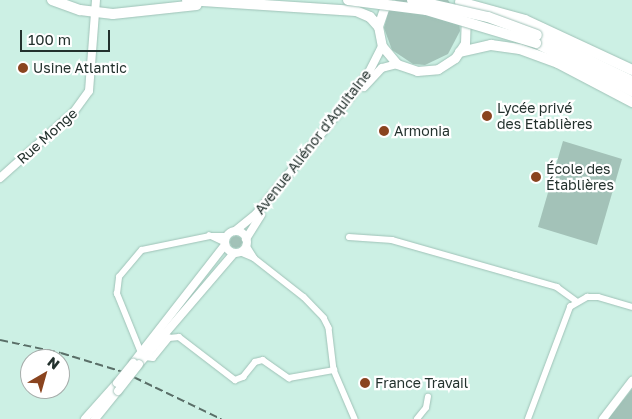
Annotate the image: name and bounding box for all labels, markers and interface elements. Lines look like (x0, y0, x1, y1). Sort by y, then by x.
scale bar (22, 20, 112, 52)
text: 100 m (28, 30, 71, 48)
place label: Usine Atlantic (33, 60, 127, 76)
marker: Usine Atlantic (17, 62, 29, 74)
street label: Avenue Aliénor d'Aquitaine (251, 66, 375, 218)
place label: Lycée privé des Etablières (497, 100, 593, 132)
street label: Rue Monge (13, 105, 81, 167)
marker: Lycée privé des Etablières (481, 110, 493, 122)
place label: Armonia (394, 123, 450, 139)
marker: Armonia (378, 125, 390, 137)
place label: École des Établières (546, 161, 614, 193)
marker: École des Établières (530, 171, 542, 183)
north arrow (20, 349, 70, 399)
text: N (44, 353, 63, 373)
place label: France Travail (375, 375, 468, 391)
marker: France Travail (359, 377, 371, 389)

